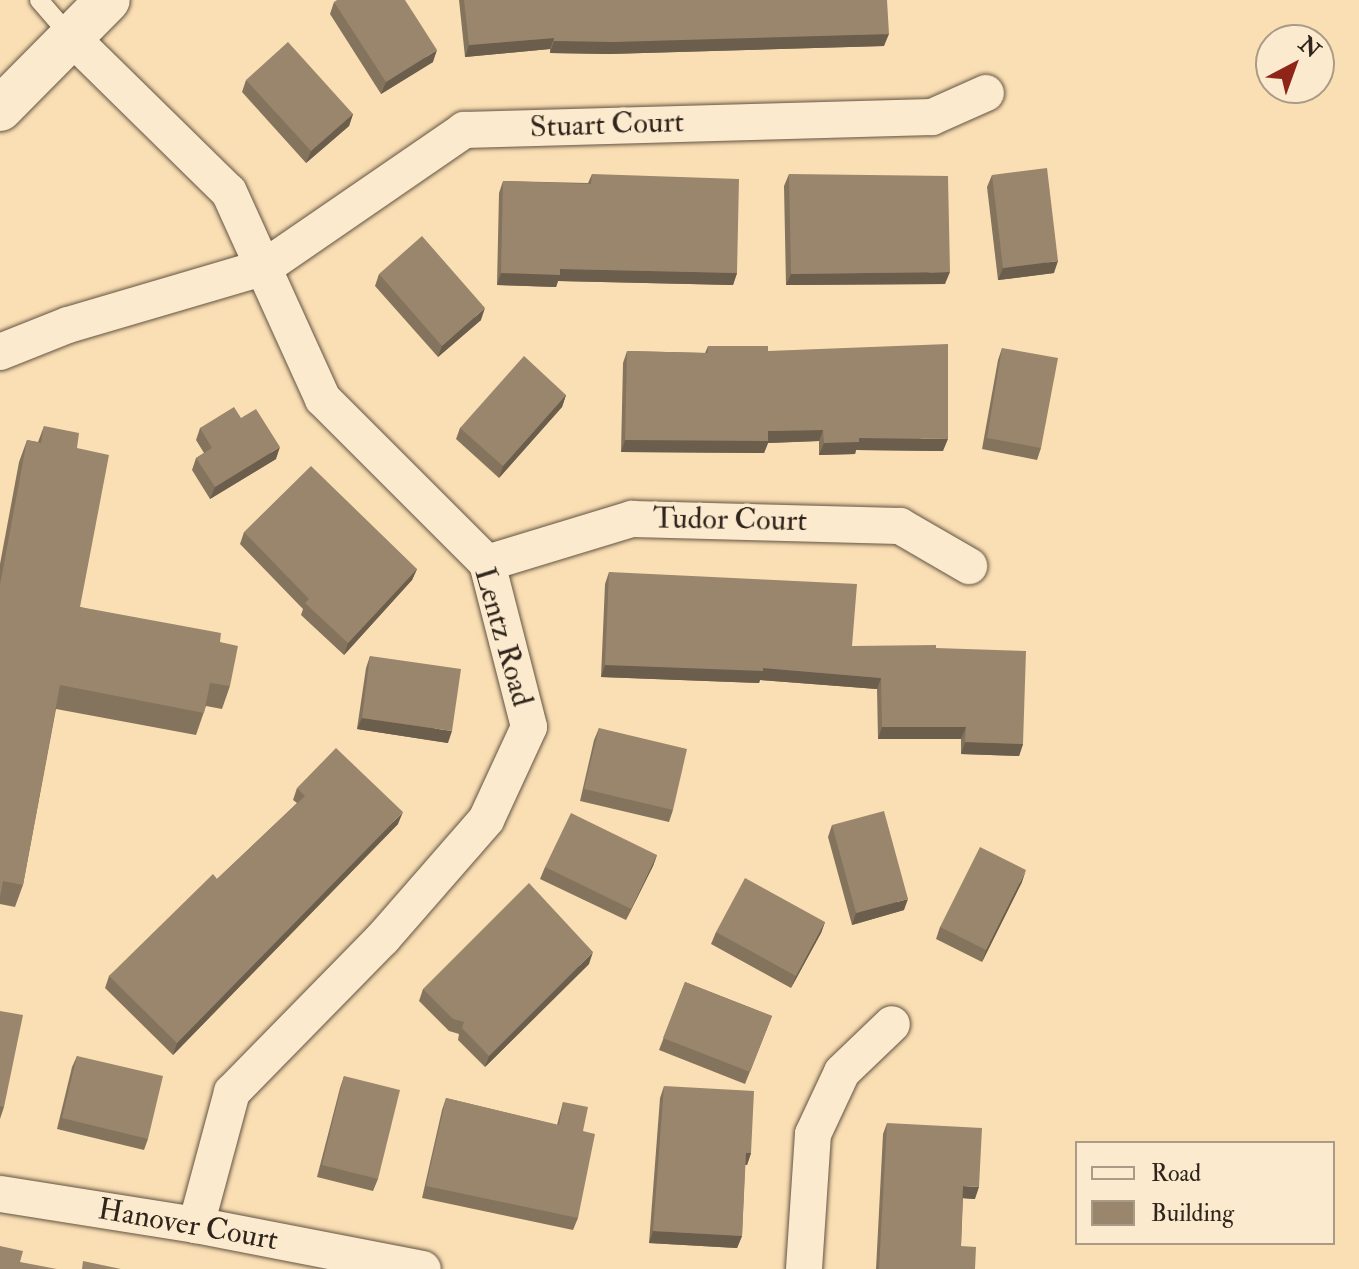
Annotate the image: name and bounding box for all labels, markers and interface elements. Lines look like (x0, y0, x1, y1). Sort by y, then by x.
north arrow (1255, 24, 1335, 104)
text: N (1293, 30, 1326, 64)
street label: Stuart Court (529, 104, 685, 146)
street label: Tudor Court (653, 501, 807, 539)
street label: Lentz Road (466, 563, 540, 711)
legend (1075, 1141, 1335, 1245)
text: Road (1151, 1158, 1201, 1189)
street label: Hanover Court (95, 1191, 281, 1259)
text: Building (1151, 1198, 1234, 1229)

